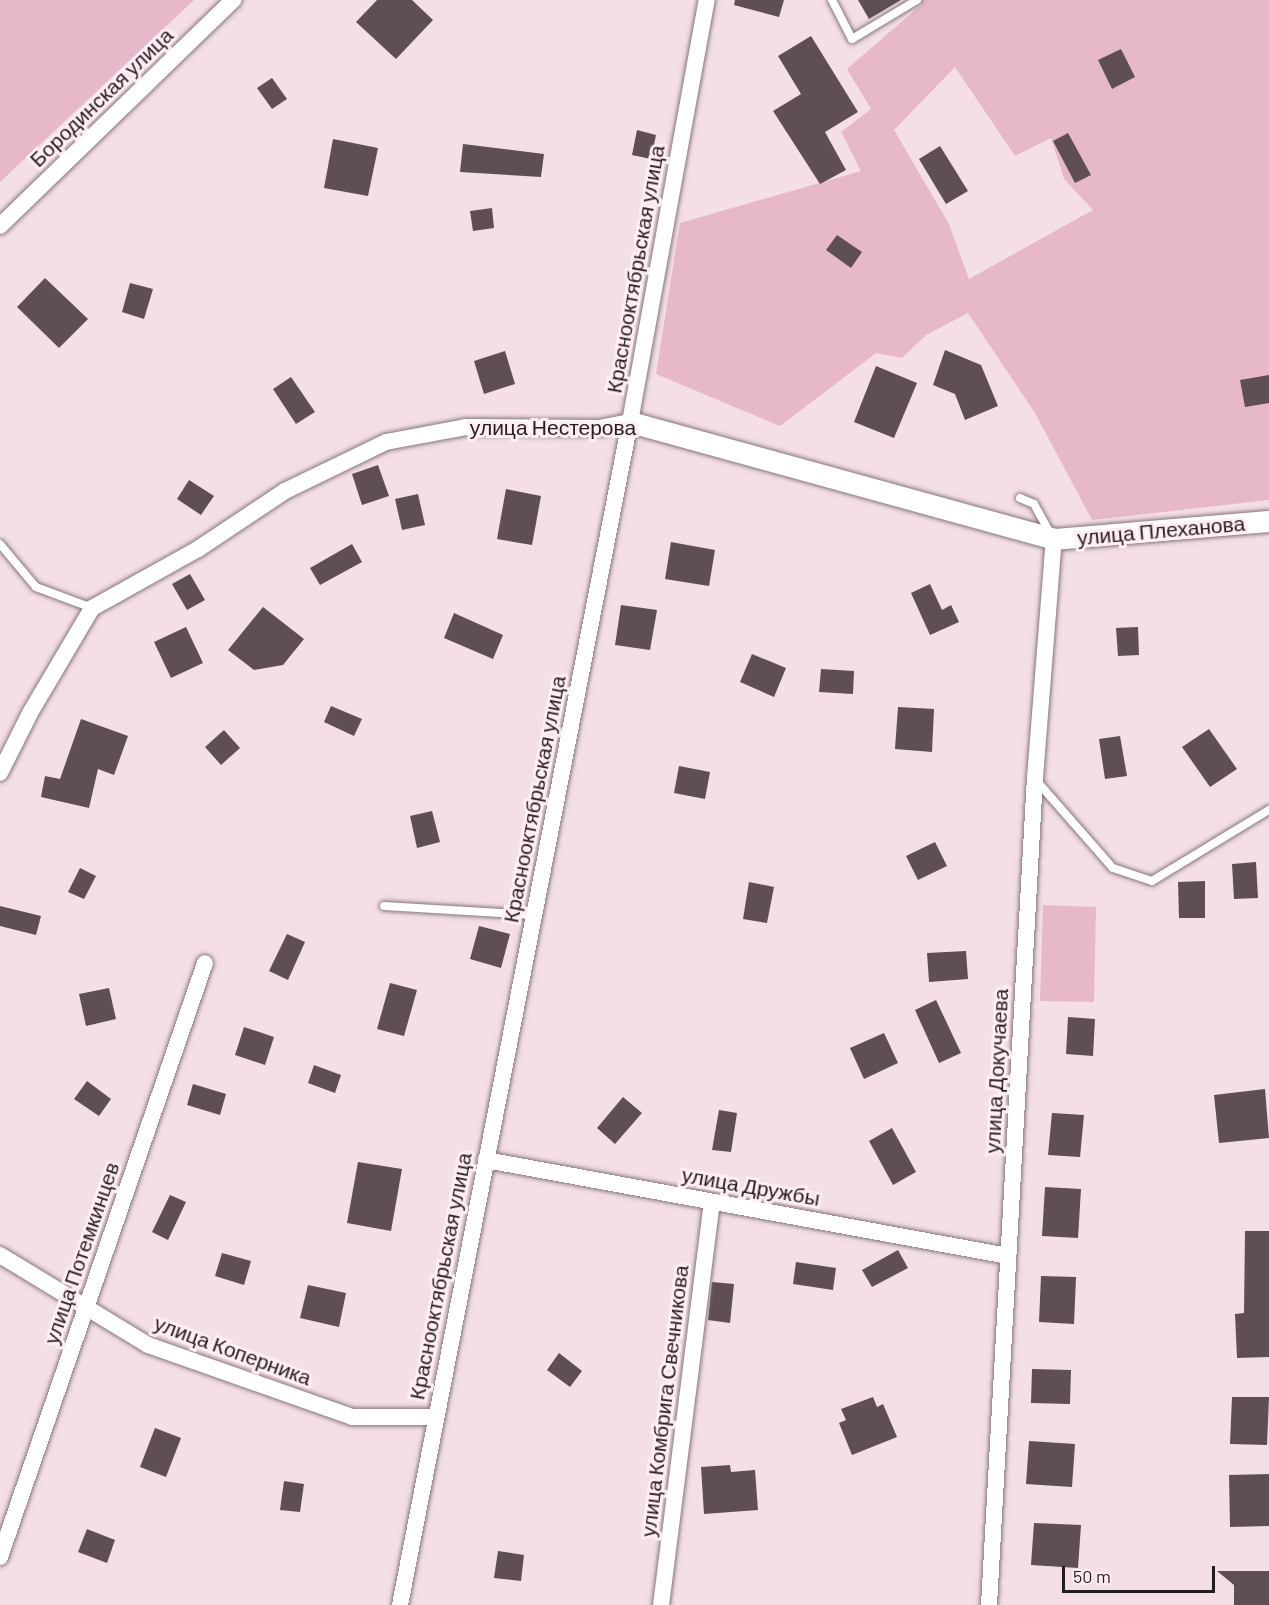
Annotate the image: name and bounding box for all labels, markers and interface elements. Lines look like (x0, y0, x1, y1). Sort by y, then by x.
street label: Бородинская улица (24, 22, 178, 172)
street label: Краснооктябрьская улица (601, 143, 669, 395)
street label: улица Нестерова (470, 414, 636, 440)
street label: улица Плеханова (1076, 510, 1246, 550)
street label: Краснооктябрьская улица (498, 673, 570, 925)
street label: улица Докучаева (979, 988, 1013, 1154)
street label: Краснооктябрьская улица (404, 1150, 476, 1402)
street label: улица Потемкинцев (38, 1159, 124, 1347)
street label: улица Дружбы (680, 1161, 822, 1211)
street label: улица Комбрига Свечникова (635, 1264, 693, 1538)
street label: улица Коперника (151, 1310, 315, 1390)
scale bar (1065, 1554, 1218, 1592)
text: 50 m (1073, 1565, 1111, 1587)

